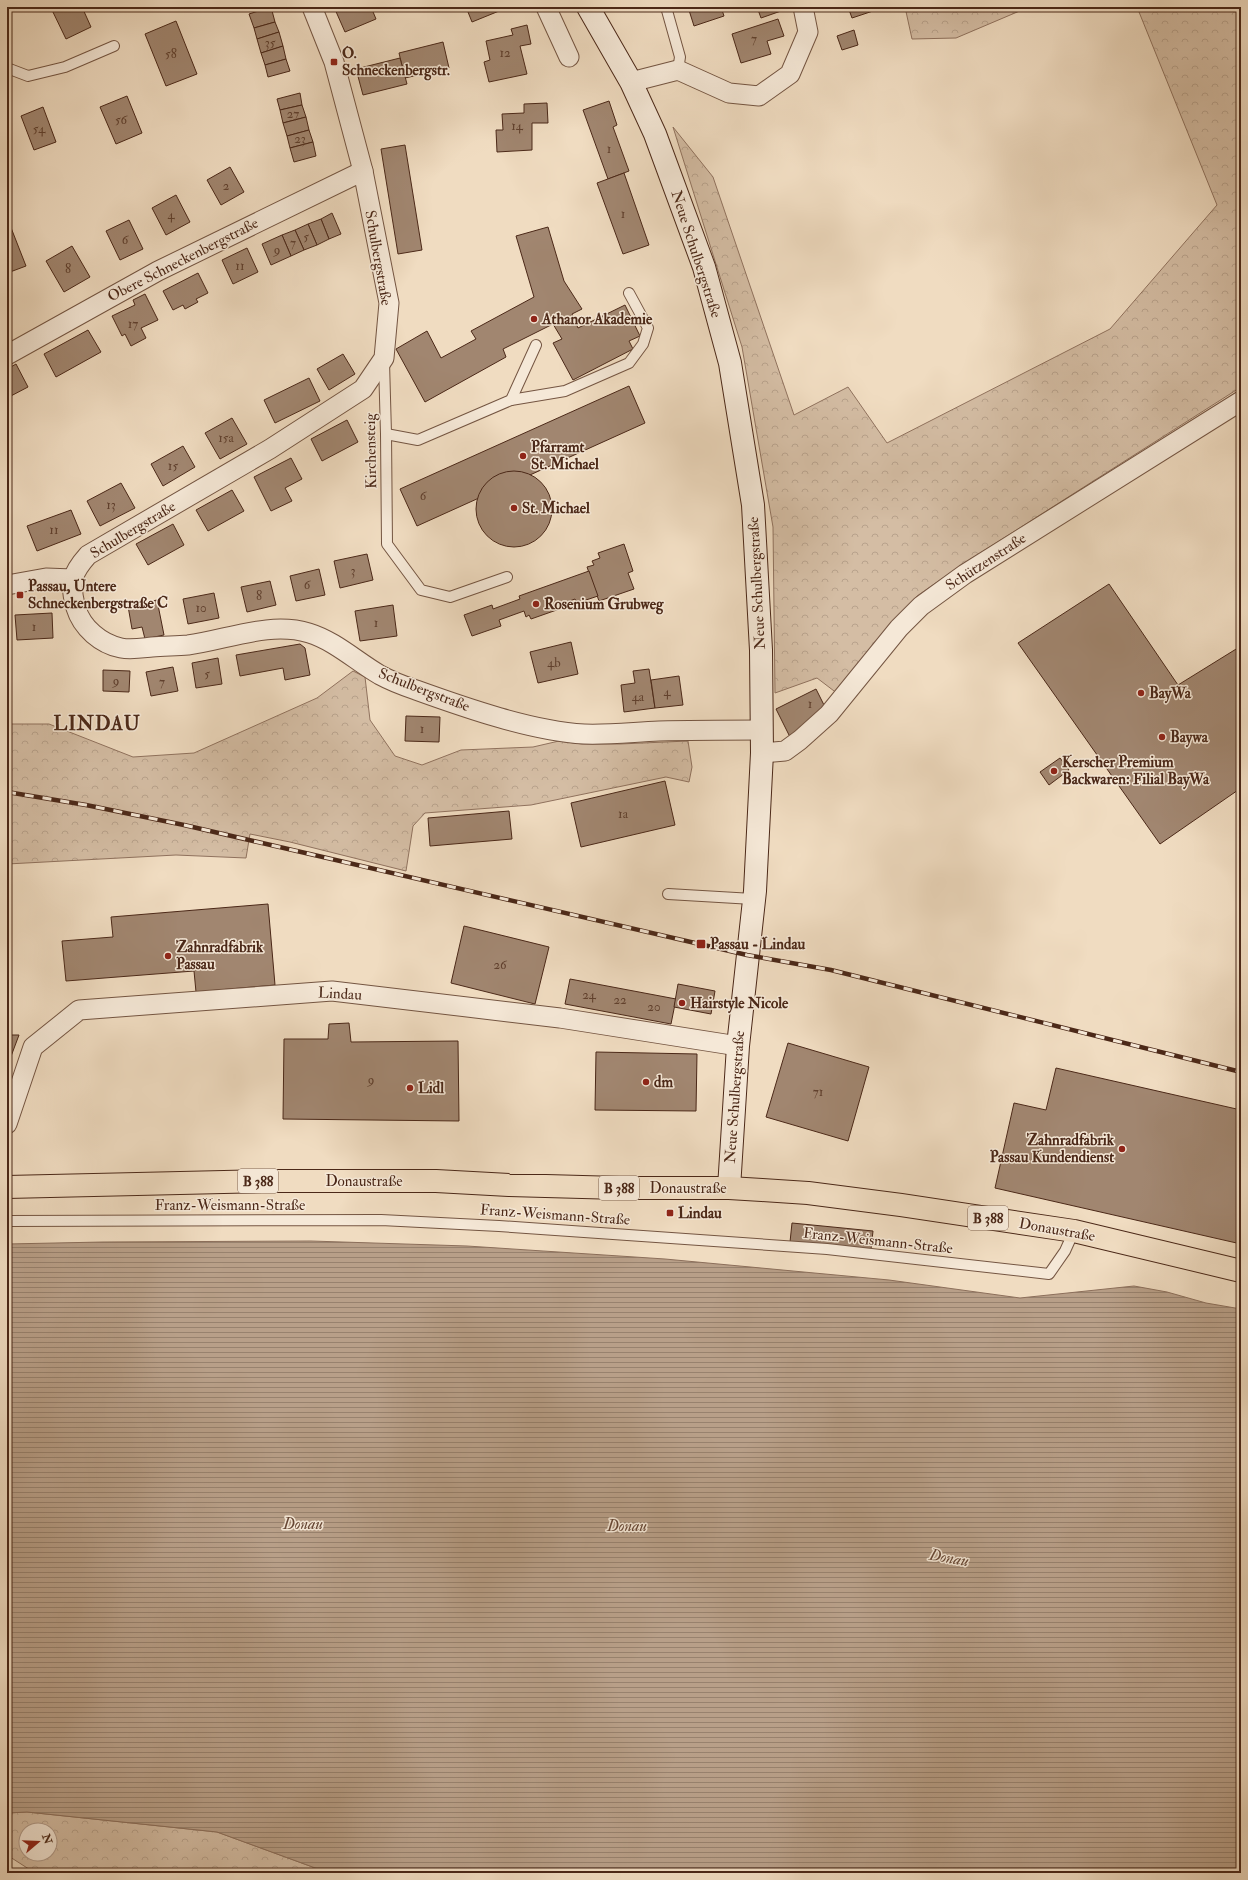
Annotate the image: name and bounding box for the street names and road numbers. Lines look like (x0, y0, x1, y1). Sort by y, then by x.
street label: Neue Schulbergstraße (666, 188, 726, 320)
street label: Schulbergstraße (360, 209, 396, 307)
street label: Obere Schneckenbergstraße (104, 214, 262, 306)
street label: Kirchensteig (361, 412, 381, 489)
street label: Schulbergstraße (87, 497, 179, 563)
street label: Neue Schulbergstraße (744, 516, 770, 650)
street label: Schützenstraße (942, 529, 1030, 595)
street label: Schulbergstraße (376, 664, 472, 716)
street label: Lindau (318, 983, 363, 1005)
street label: Neue Schulbergstraße (721, 1030, 749, 1164)
road number: B 388 (238, 1169, 278, 1193)
street label: Donaustraße (325, 1172, 403, 1191)
road number: B 388 (599, 1176, 639, 1200)
street label: Donaustraße (649, 1179, 727, 1198)
street label: Franz-Weismann-Straße (155, 1196, 305, 1215)
street label: Franz-Weismann-Straße (479, 1200, 631, 1230)
road number: B 388 (968, 1206, 1008, 1230)
street label: Donaustraße (1017, 1214, 1097, 1246)
street label: Franz-Weismann-Straße (802, 1224, 954, 1258)

